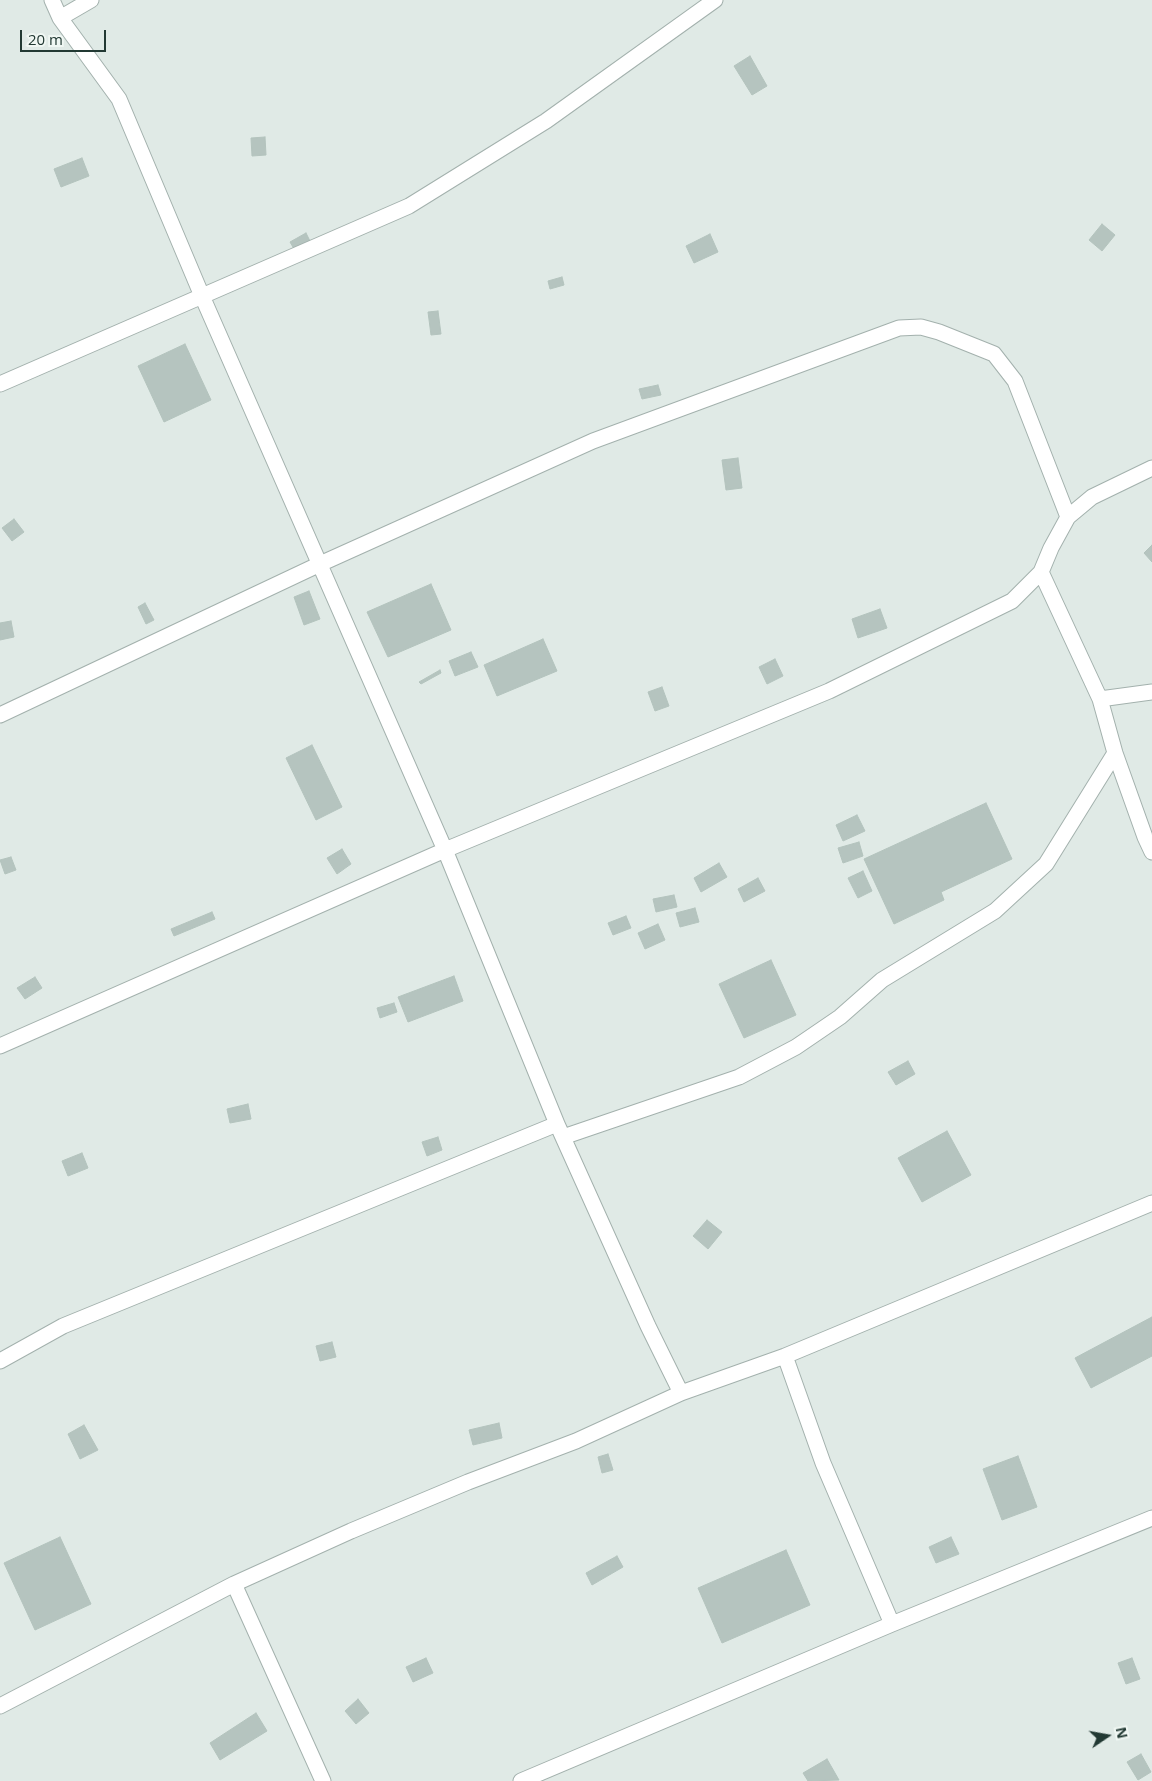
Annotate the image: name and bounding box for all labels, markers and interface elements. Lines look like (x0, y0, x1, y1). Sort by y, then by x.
scale bar (22, 20, 109, 52)
text: 20 m (28, 29, 63, 49)
north arrow (1082, 1711, 1132, 1761)
text: N (1112, 1725, 1133, 1740)

